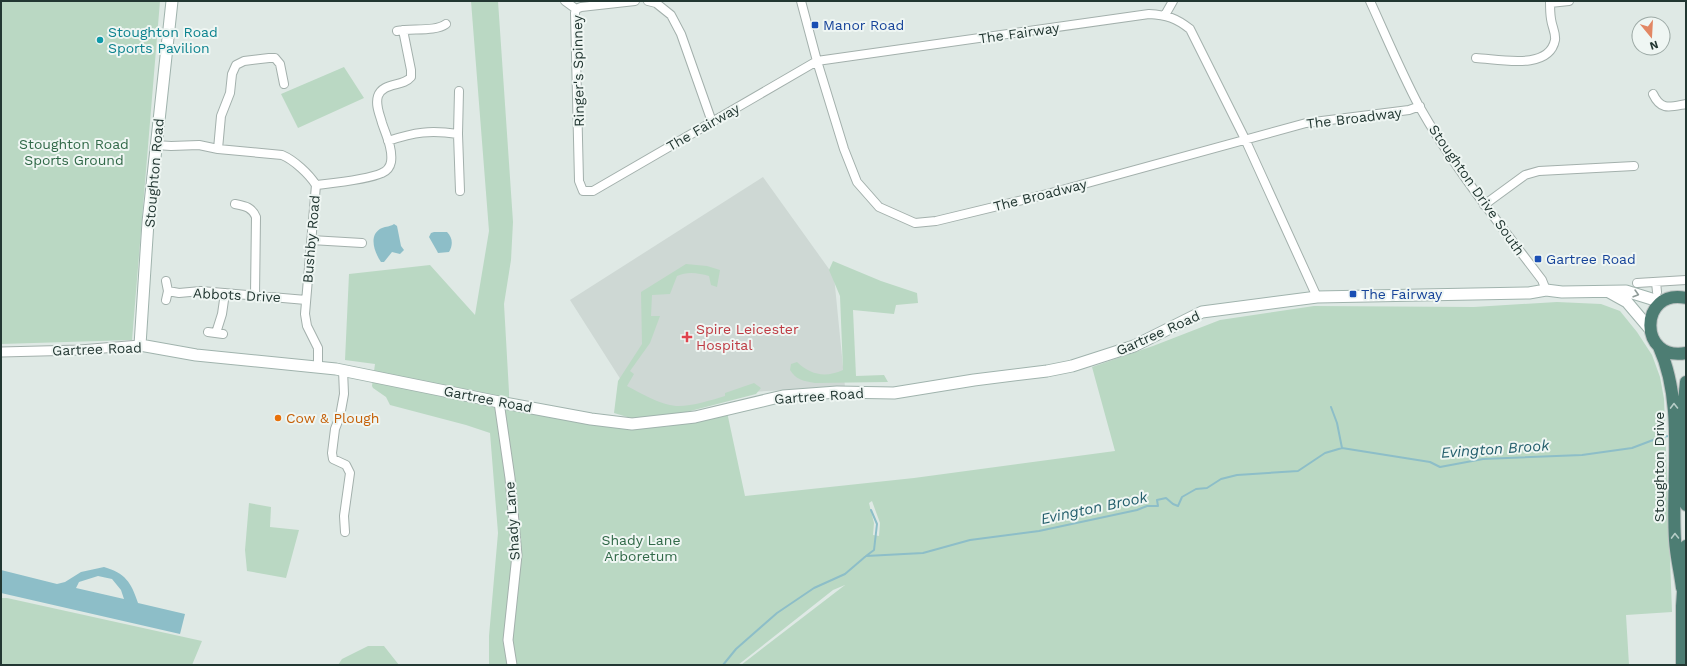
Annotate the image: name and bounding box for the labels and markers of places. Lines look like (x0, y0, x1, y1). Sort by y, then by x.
place label: Manor Road (823, 17, 904, 33)
marker: Manor Road (810, 20, 820, 30)
place label: Stoughton Road Sports Pavilion (108, 24, 218, 56)
marker: Stoughton Road Sports Pavilion (95, 35, 105, 45)
place label: Gartree Road (1546, 251, 1636, 267)
marker: Gartree Road (1533, 254, 1543, 264)
place label: The Fairway (1361, 286, 1443, 302)
marker: The Fairway (1348, 289, 1358, 299)
place label: Spire Leicester Hospital (696, 321, 799, 353)
marker: Spire Leicester Hospital (681, 331, 693, 343)
place label: Cow & Plough (286, 410, 379, 426)
marker: Cow & Plough (273, 413, 283, 423)

